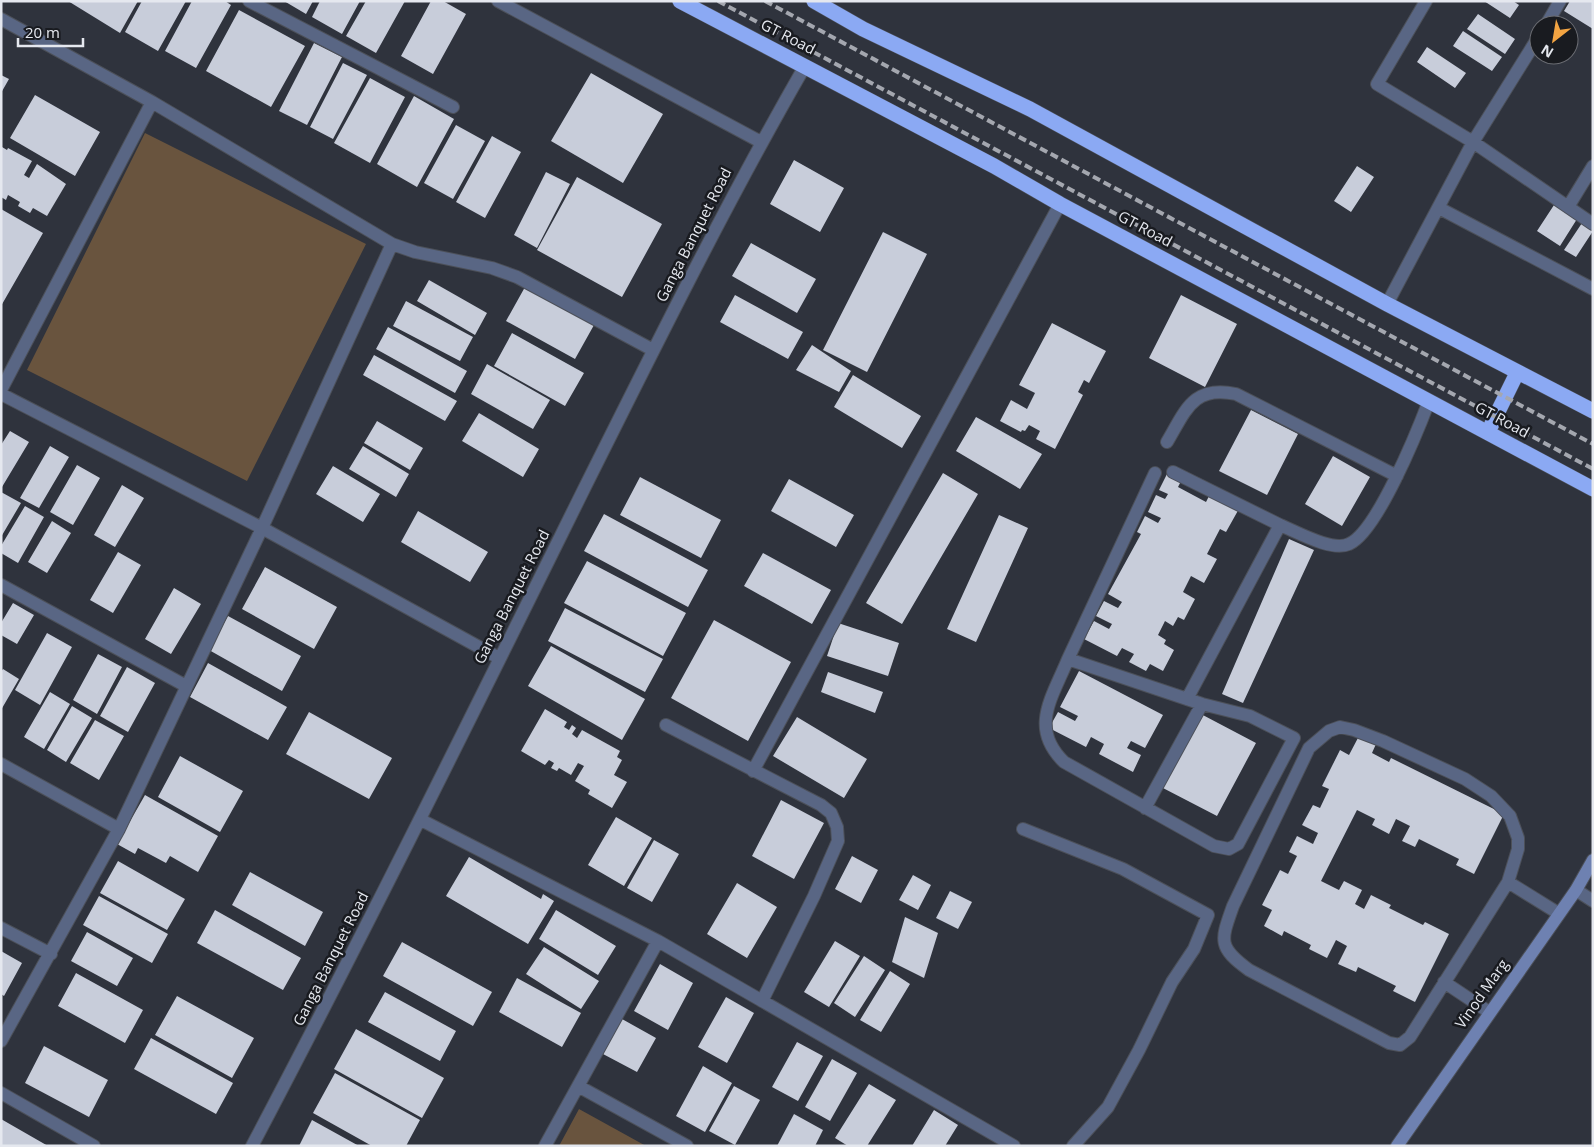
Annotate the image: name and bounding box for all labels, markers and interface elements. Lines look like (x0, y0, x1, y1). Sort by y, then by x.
street label: GT Road (758, 14, 819, 58)
scale bar (18, 15, 82, 47)
north arrow (1529, 15, 1579, 65)
text: 20 m (25, 22, 60, 42)
text: N (1537, 40, 1557, 63)
street label: Ganga Banquet Road (651, 164, 736, 305)
street label: GT Road (1115, 205, 1176, 251)
street label: GT Road (1472, 396, 1533, 442)
street label: Ganga Banquet Road (469, 526, 554, 667)
street label: Ganga Banquet Road (288, 888, 373, 1029)
street label: Vinod Marg (1450, 955, 1512, 1032)

